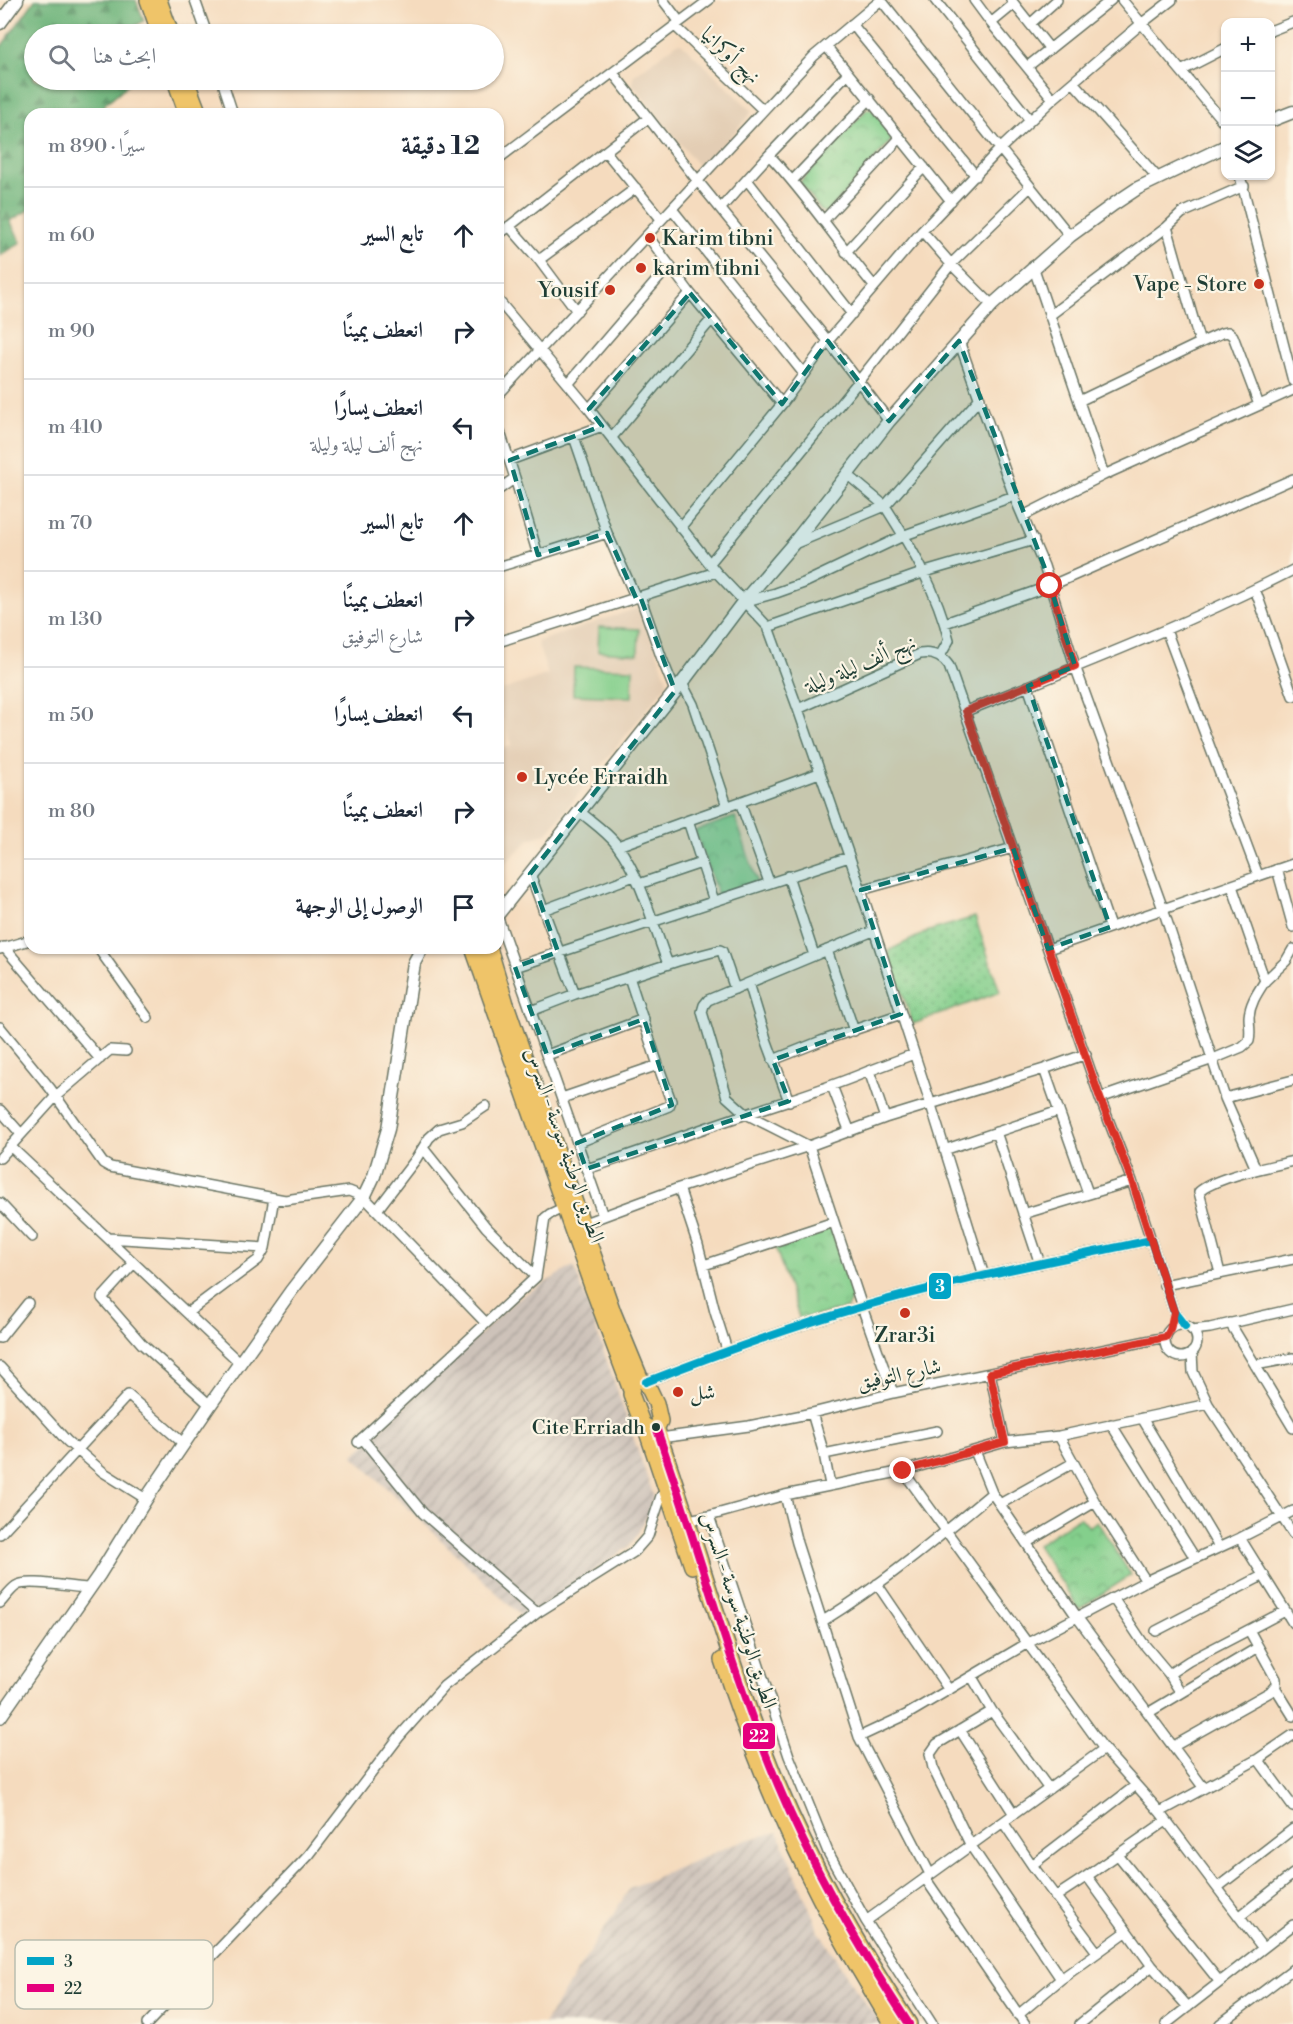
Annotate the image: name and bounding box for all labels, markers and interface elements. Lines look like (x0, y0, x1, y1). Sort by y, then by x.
map controls (1221, 18, 1275, 180)
button: + (1221, 18, 1275, 72)
street label: نهج أوكرانيا (692, 19, 768, 94)
search box (24, 24, 504, 90)
icon: search (45, 41, 78, 74)
text: ابحث هنا (93, 43, 156, 70)
button: − (1221, 72, 1275, 126)
button: layers (1221, 126, 1275, 180)
text: 12 دقيقة (401, 130, 480, 162)
text: سيرًا · 890 m (48, 134, 146, 159)
icon: ahead (447, 219, 480, 252)
text: تابع السير (362, 221, 423, 248)
text: 60 m (48, 223, 95, 248)
place label: Karim tibni (662, 226, 774, 252)
marker: Karim tibni (643, 231, 657, 245)
place label: karim tibni (653, 256, 760, 282)
marker: karim tibni (634, 261, 648, 275)
place label: Vape - Store (1132, 272, 1247, 298)
marker: Vape - Store (1252, 277, 1266, 291)
place label: Yousif (537, 278, 599, 304)
marker: Yousif (603, 283, 617, 297)
icon: right (447, 315, 480, 348)
text: انعطف يمينًا (343, 317, 423, 344)
text: 90 m (48, 319, 95, 344)
text: انعطف يسارًا (334, 395, 423, 422)
icon: left (447, 411, 480, 444)
text: 410 m (48, 415, 103, 440)
text: نهج ألف ليلة وليلة (311, 433, 423, 458)
icon: ahead (447, 507, 480, 540)
text: تابع السير (362, 509, 423, 536)
text: 70 m (48, 511, 93, 536)
route start (1036, 572, 1062, 598)
text: انعطف يمينًا (343, 587, 423, 614)
icon: right (447, 603, 480, 636)
text: 130 m (48, 607, 103, 632)
text: شارع التوفيق (342, 625, 423, 650)
street label: نهج ألف ليلة وليلة (799, 627, 922, 705)
icon: left (447, 699, 480, 732)
text: انعطف يسارًا (334, 701, 423, 728)
text: 50 m (48, 703, 94, 728)
place label: Lycée Erraidh (534, 765, 669, 791)
marker: Lycée Erraidh (515, 770, 529, 784)
icon: right (447, 795, 480, 828)
text: انعطف يمينًا (343, 797, 423, 824)
text: 80 m (48, 799, 95, 824)
icon: arrive (447, 891, 480, 924)
text: الوصول إلى الوجهة (295, 893, 423, 920)
street label: الطريق الوطنية سوسة - السرس (518, 1044, 610, 1247)
line badge: 3 (928, 1272, 952, 1300)
text: 3 (935, 1277, 945, 1297)
marker: Zrar3i (898, 1306, 912, 1320)
place label: Zrar3i (875, 1323, 936, 1349)
street label: شارع التوفيق (855, 1353, 945, 1400)
place label: شل (690, 1380, 715, 1407)
marker: شل (671, 1385, 685, 1399)
place label: Cite Erriadh (532, 1416, 645, 1441)
marker: Cite Erriadh (650, 1421, 662, 1433)
route end (889, 1457, 915, 1483)
street label: الطريق الوطنية سوسة - السرس (694, 1509, 782, 1712)
line badge: 22 (742, 1722, 776, 1750)
text: 22 (749, 1727, 769, 1747)
legend (15, 1940, 213, 2009)
text: 3 (64, 1952, 73, 1972)
text: 22 (64, 1979, 82, 1999)

